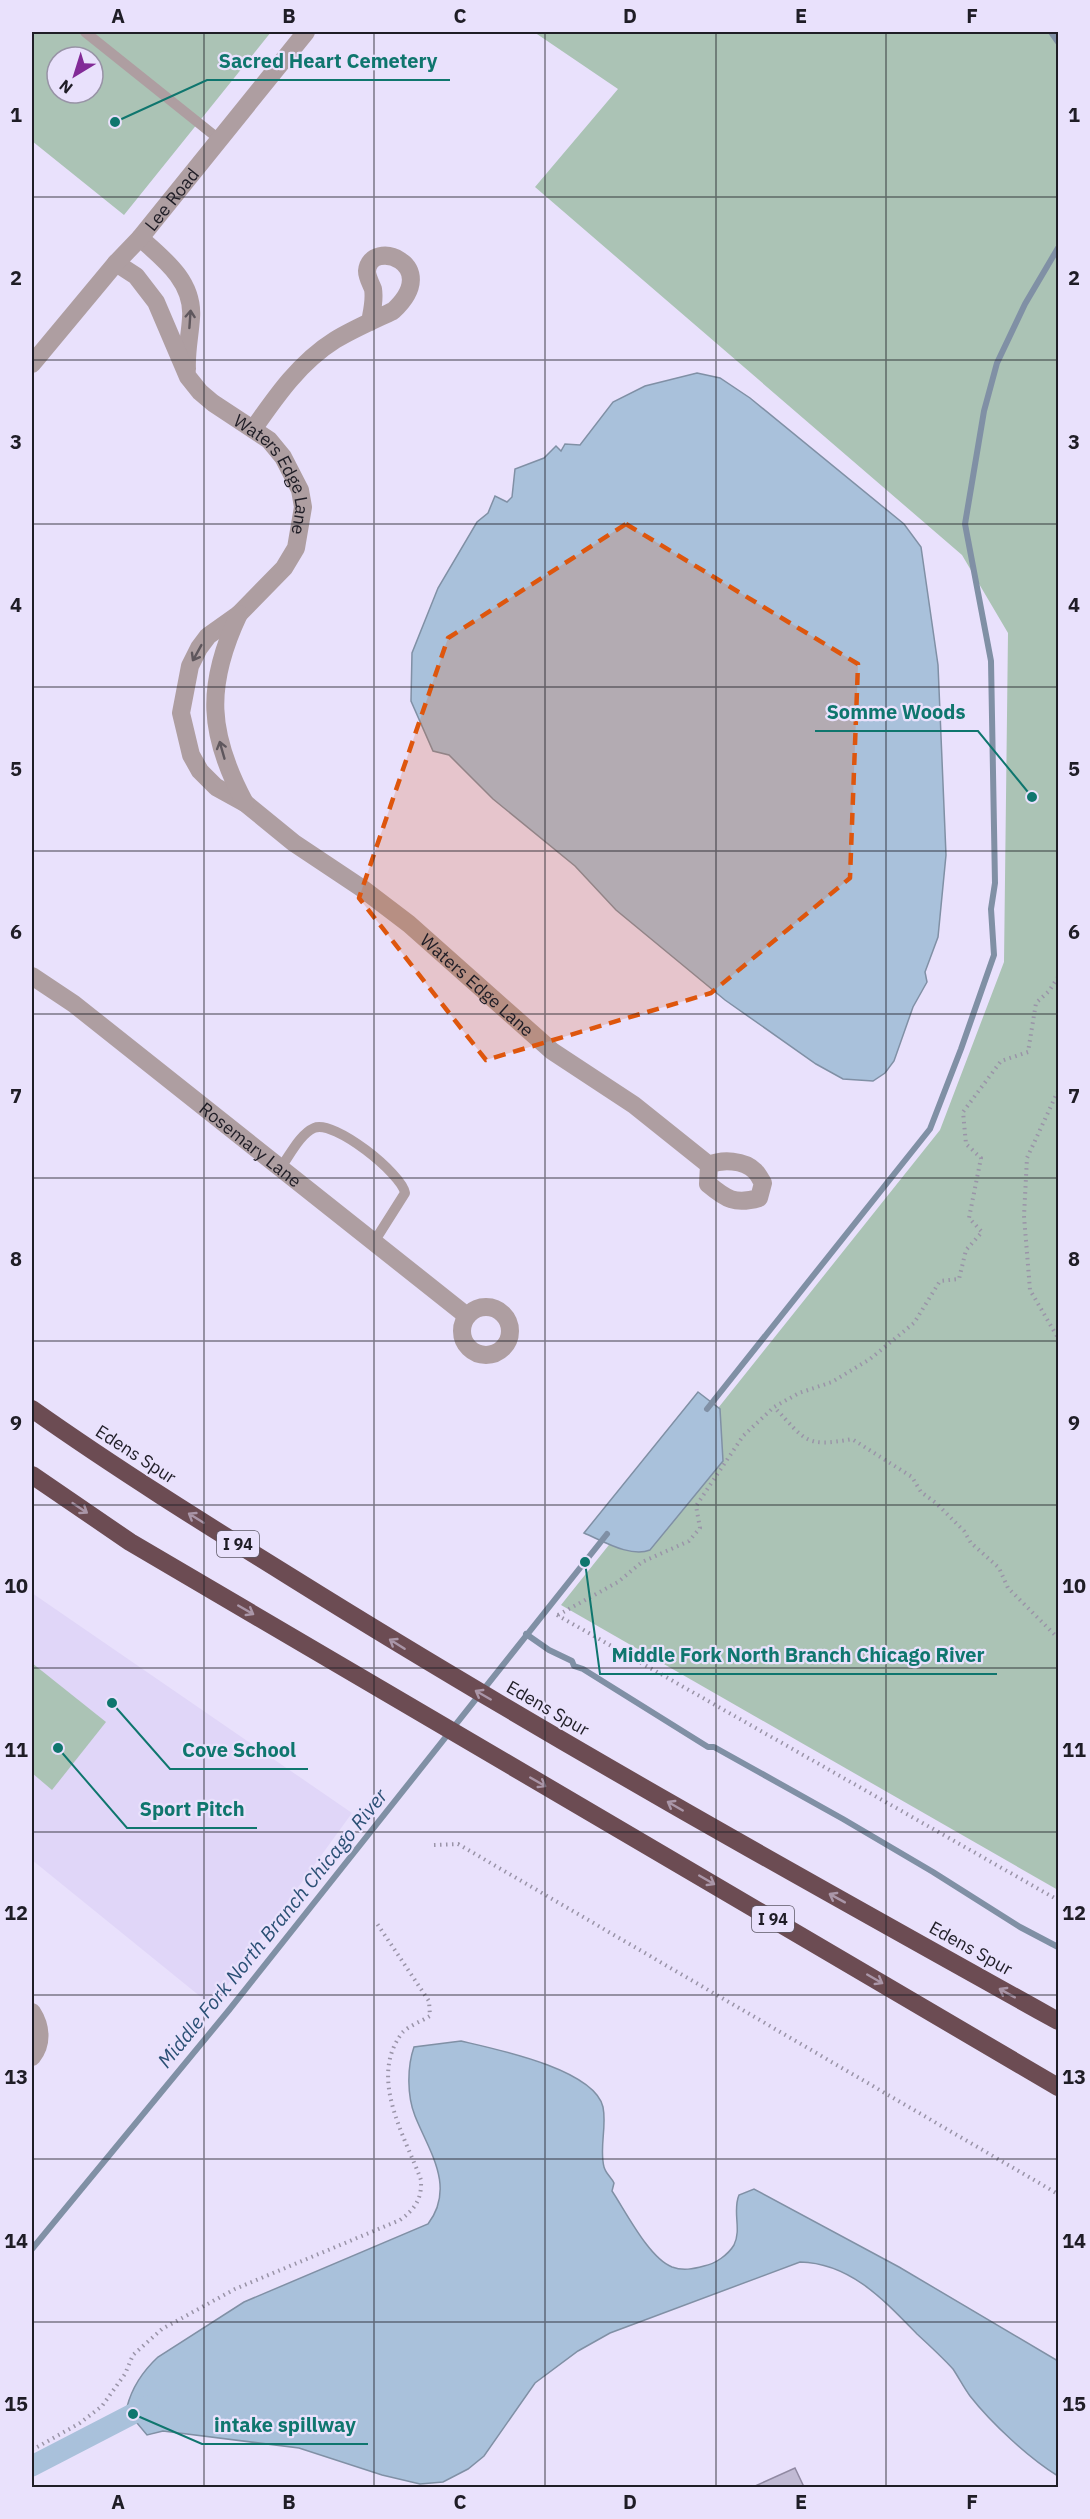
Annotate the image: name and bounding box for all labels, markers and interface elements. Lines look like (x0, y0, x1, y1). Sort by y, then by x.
text: A (111, 2, 125, 29)
text: B (282, 2, 296, 29)
text: C (453, 2, 467, 29)
text: D (623, 2, 637, 29)
text: E (795, 2, 807, 29)
text: F (966, 2, 978, 29)
callout: Sacred Heart Cemetery (207, 42, 450, 80)
north arrow (45, 45, 105, 105)
text: Sacred Heart Cemetery (218, 47, 438, 74)
text: N (55, 75, 76, 98)
text: 1 (10, 101, 22, 128)
text: 1 (1068, 101, 1080, 128)
street label: Lee Road (139, 163, 204, 235)
text: 2 (10, 264, 22, 291)
text: 2 (1068, 264, 1080, 291)
one-way arrow (185, 309, 196, 329)
street label: Waters Edge Lane (230, 409, 315, 537)
text: 3 (10, 428, 22, 455)
text: 3 (1068, 428, 1080, 455)
text: 4 (10, 591, 22, 618)
text: 4 (1068, 591, 1080, 618)
one-way arrow (191, 644, 203, 661)
callout: Somme Woods (815, 693, 978, 731)
text: Somme Woods (826, 698, 966, 725)
one-way arrow (216, 741, 227, 760)
text: 5 (10, 755, 22, 782)
text: 5 (1068, 755, 1080, 782)
text: 6 (10, 918, 22, 945)
text: 6 (1068, 918, 1080, 945)
street label: Waters Edge Lane (416, 928, 539, 1041)
text: 7 (10, 1082, 22, 1109)
text: 7 (1068, 1082, 1080, 1109)
street label: Rosemary Lane (195, 1097, 306, 1192)
text: 8 (10, 1245, 22, 1272)
text: 8 (1068, 1245, 1080, 1272)
text: 9 (10, 1409, 22, 1436)
text: 9 (1068, 1409, 1080, 1436)
street label: Edens Spur (91, 1419, 181, 1489)
one-way arrow (71, 1502, 88, 1514)
one-way arrow (188, 1511, 205, 1523)
road number: I 94 (217, 1531, 259, 1557)
text: 10 (4, 1572, 28, 1599)
text: 10 (1062, 1572, 1086, 1599)
one-way arrow (237, 1604, 254, 1616)
callout: Middle Fork North Branch Chicago River (600, 1636, 997, 1674)
one-way arrow (389, 1637, 406, 1649)
text: Middle Fork North Branch Chicago River (611, 1641, 985, 1668)
street label: Edens Spur (503, 1675, 594, 1741)
one-way arrow (475, 1689, 492, 1701)
callout: Cove School (170, 1731, 308, 1769)
text: 11 (4, 1736, 28, 1763)
text: Cove School (182, 1736, 296, 1763)
text: 11 (1062, 1736, 1086, 1763)
one-way arrow (529, 1776, 546, 1788)
water label: Middle Fork North Branch Chicago River (151, 1782, 394, 2073)
callout: Sport Pitch (127, 1790, 257, 1828)
text: Sport Pitch (139, 1795, 245, 1822)
one-way arrow (667, 1799, 684, 1811)
one-way arrow (698, 1875, 715, 1887)
one-way arrow (829, 1892, 846, 1904)
text: 12 (4, 1899, 28, 1926)
text: 12 (1062, 1899, 1086, 1926)
road number: I 94 (752, 1906, 794, 1932)
street label: Edens Spur (925, 1916, 1017, 1980)
one-way arrow (866, 1973, 883, 1985)
one-way arrow (999, 1987, 1017, 1998)
text: 13 (4, 2063, 28, 2090)
text: 13 (1062, 2063, 1086, 2090)
text: 14 (4, 2227, 28, 2254)
text: 14 (1062, 2227, 1086, 2254)
text: 15 (4, 2390, 28, 2417)
text: 15 (1062, 2390, 1086, 2417)
callout: intake spillway (202, 2406, 368, 2444)
text: intake spillway (214, 2411, 356, 2438)
text: A (111, 2488, 125, 2515)
text: B (282, 2488, 296, 2515)
text: C (453, 2488, 467, 2515)
text: D (623, 2488, 637, 2515)
text: E (795, 2488, 807, 2515)
text: F (966, 2488, 978, 2515)

